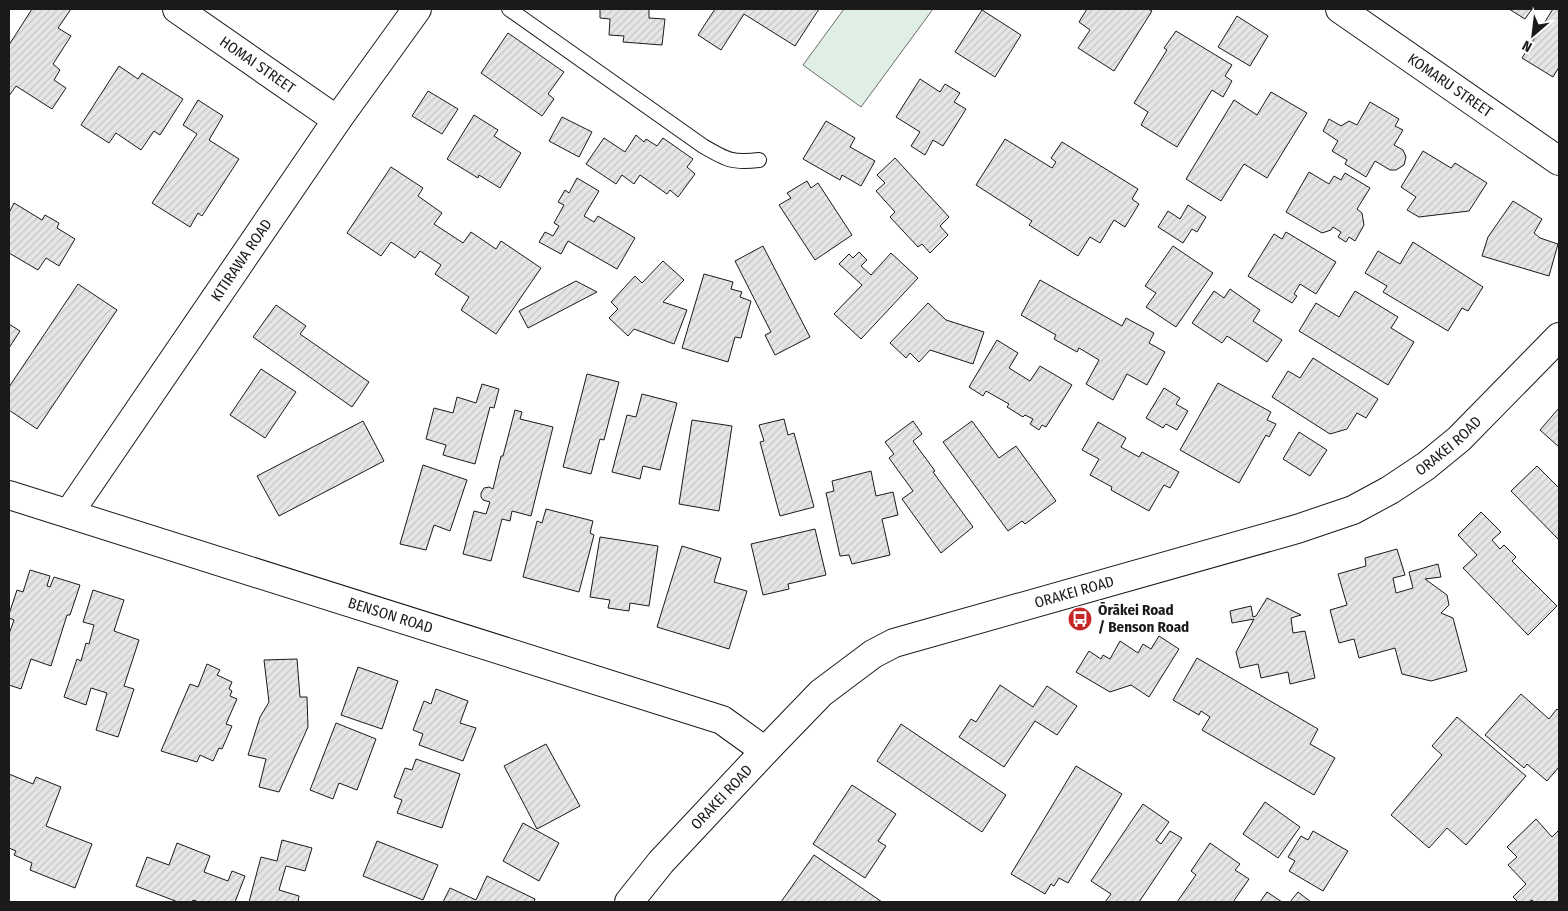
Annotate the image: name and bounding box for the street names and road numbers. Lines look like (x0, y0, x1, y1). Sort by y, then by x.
street label: HOMAI STREET (216, 32, 299, 97)
street label: KOMARU STREET (1404, 50, 1496, 121)
street label: KITIRAWA ROAD (207, 216, 276, 305)
street label: ORAKEI ROAD (1412, 412, 1485, 480)
street label: ORAKEI ROAD (1032, 572, 1116, 612)
street label: BENSON ROAD (346, 594, 435, 637)
street label: ORAKEI ROAD (687, 761, 756, 833)

